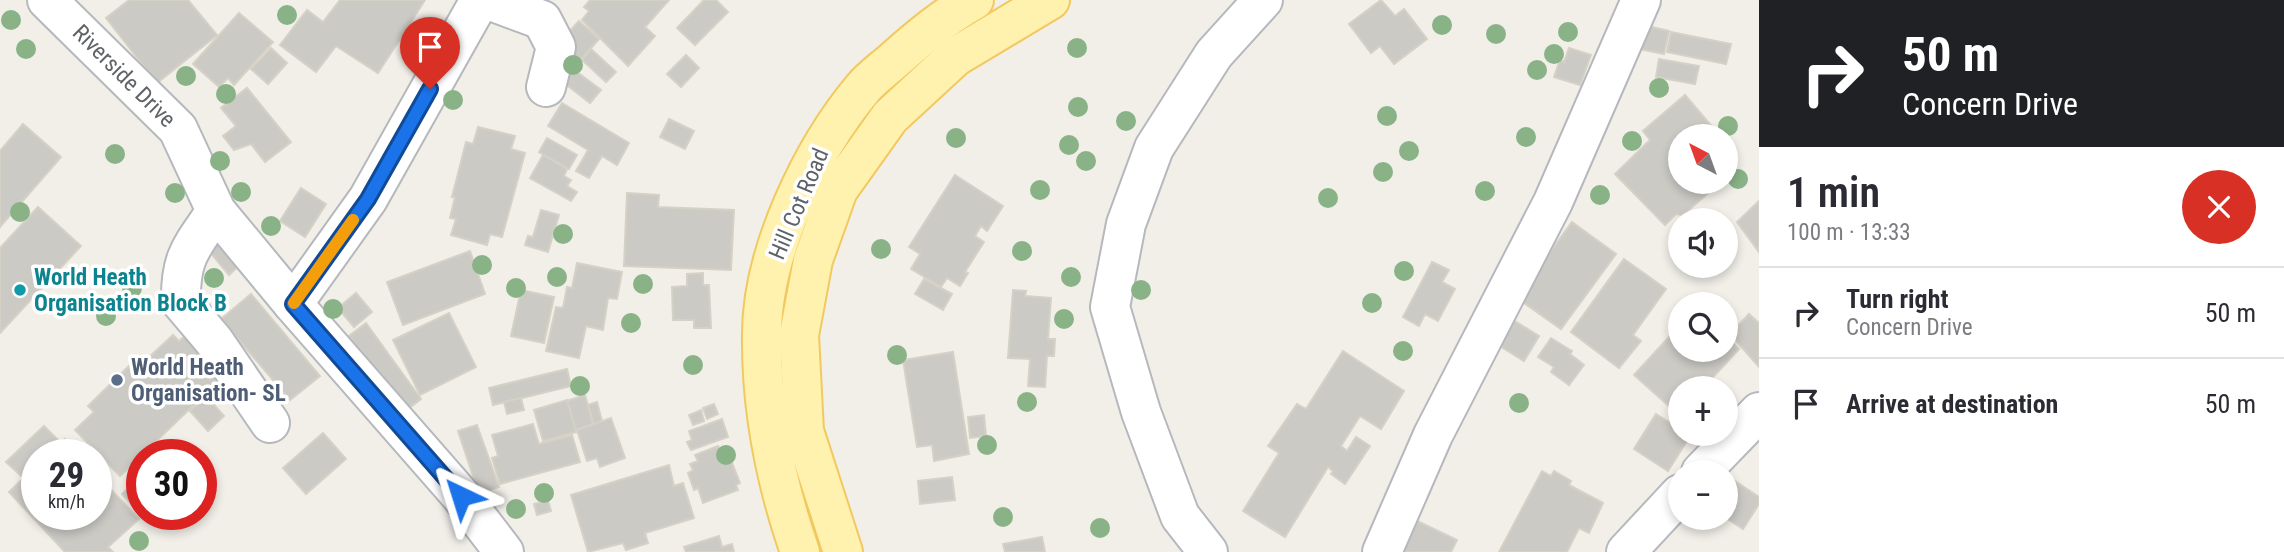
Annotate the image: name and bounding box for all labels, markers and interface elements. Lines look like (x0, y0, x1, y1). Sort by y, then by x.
pin (400, 17, 460, 89)
street label: Riverside Drive (67, 19, 181, 133)
text: 50 m (1902, 26, 1999, 83)
icon: arrive (411, 28, 449, 66)
icon: right (1787, 28, 1878, 119)
text: Concern Drive (1902, 85, 2078, 123)
north arrow (1668, 124, 1738, 194)
map controls (1668, 124, 1738, 530)
street label: Hill Cot Road (763, 144, 835, 264)
text: 1 min (1787, 168, 1880, 217)
button: close (2182, 170, 2256, 244)
button: sound (1668, 208, 1738, 278)
text: 100 m · 13:33 (1787, 219, 1911, 246)
place label: World Heath Organisation Block B (34, 264, 227, 317)
marker: World Heath Organisation Block B (12, 282, 28, 298)
text: Turn right (1846, 284, 1948, 314)
button: search (1668, 292, 1738, 362)
icon: right (1787, 294, 1825, 332)
text: 50 m (2205, 298, 2256, 328)
text: Concern Drive (1846, 314, 1972, 341)
place label: World Heath Organisation- SL (131, 354, 286, 407)
marker: World Heath Organisation- SL (109, 372, 125, 388)
button: + (1668, 376, 1738, 446)
icon: arrive (1787, 385, 1825, 423)
text: Arrive at destination (1846, 389, 2058, 419)
text: 50 m (2205, 389, 2256, 419)
speed limit sign: 30 (126, 439, 217, 530)
text: 29 (49, 455, 84, 496)
position arrow (424, 459, 498, 533)
button: − (1668, 460, 1738, 530)
text: km/h (48, 491, 85, 512)

